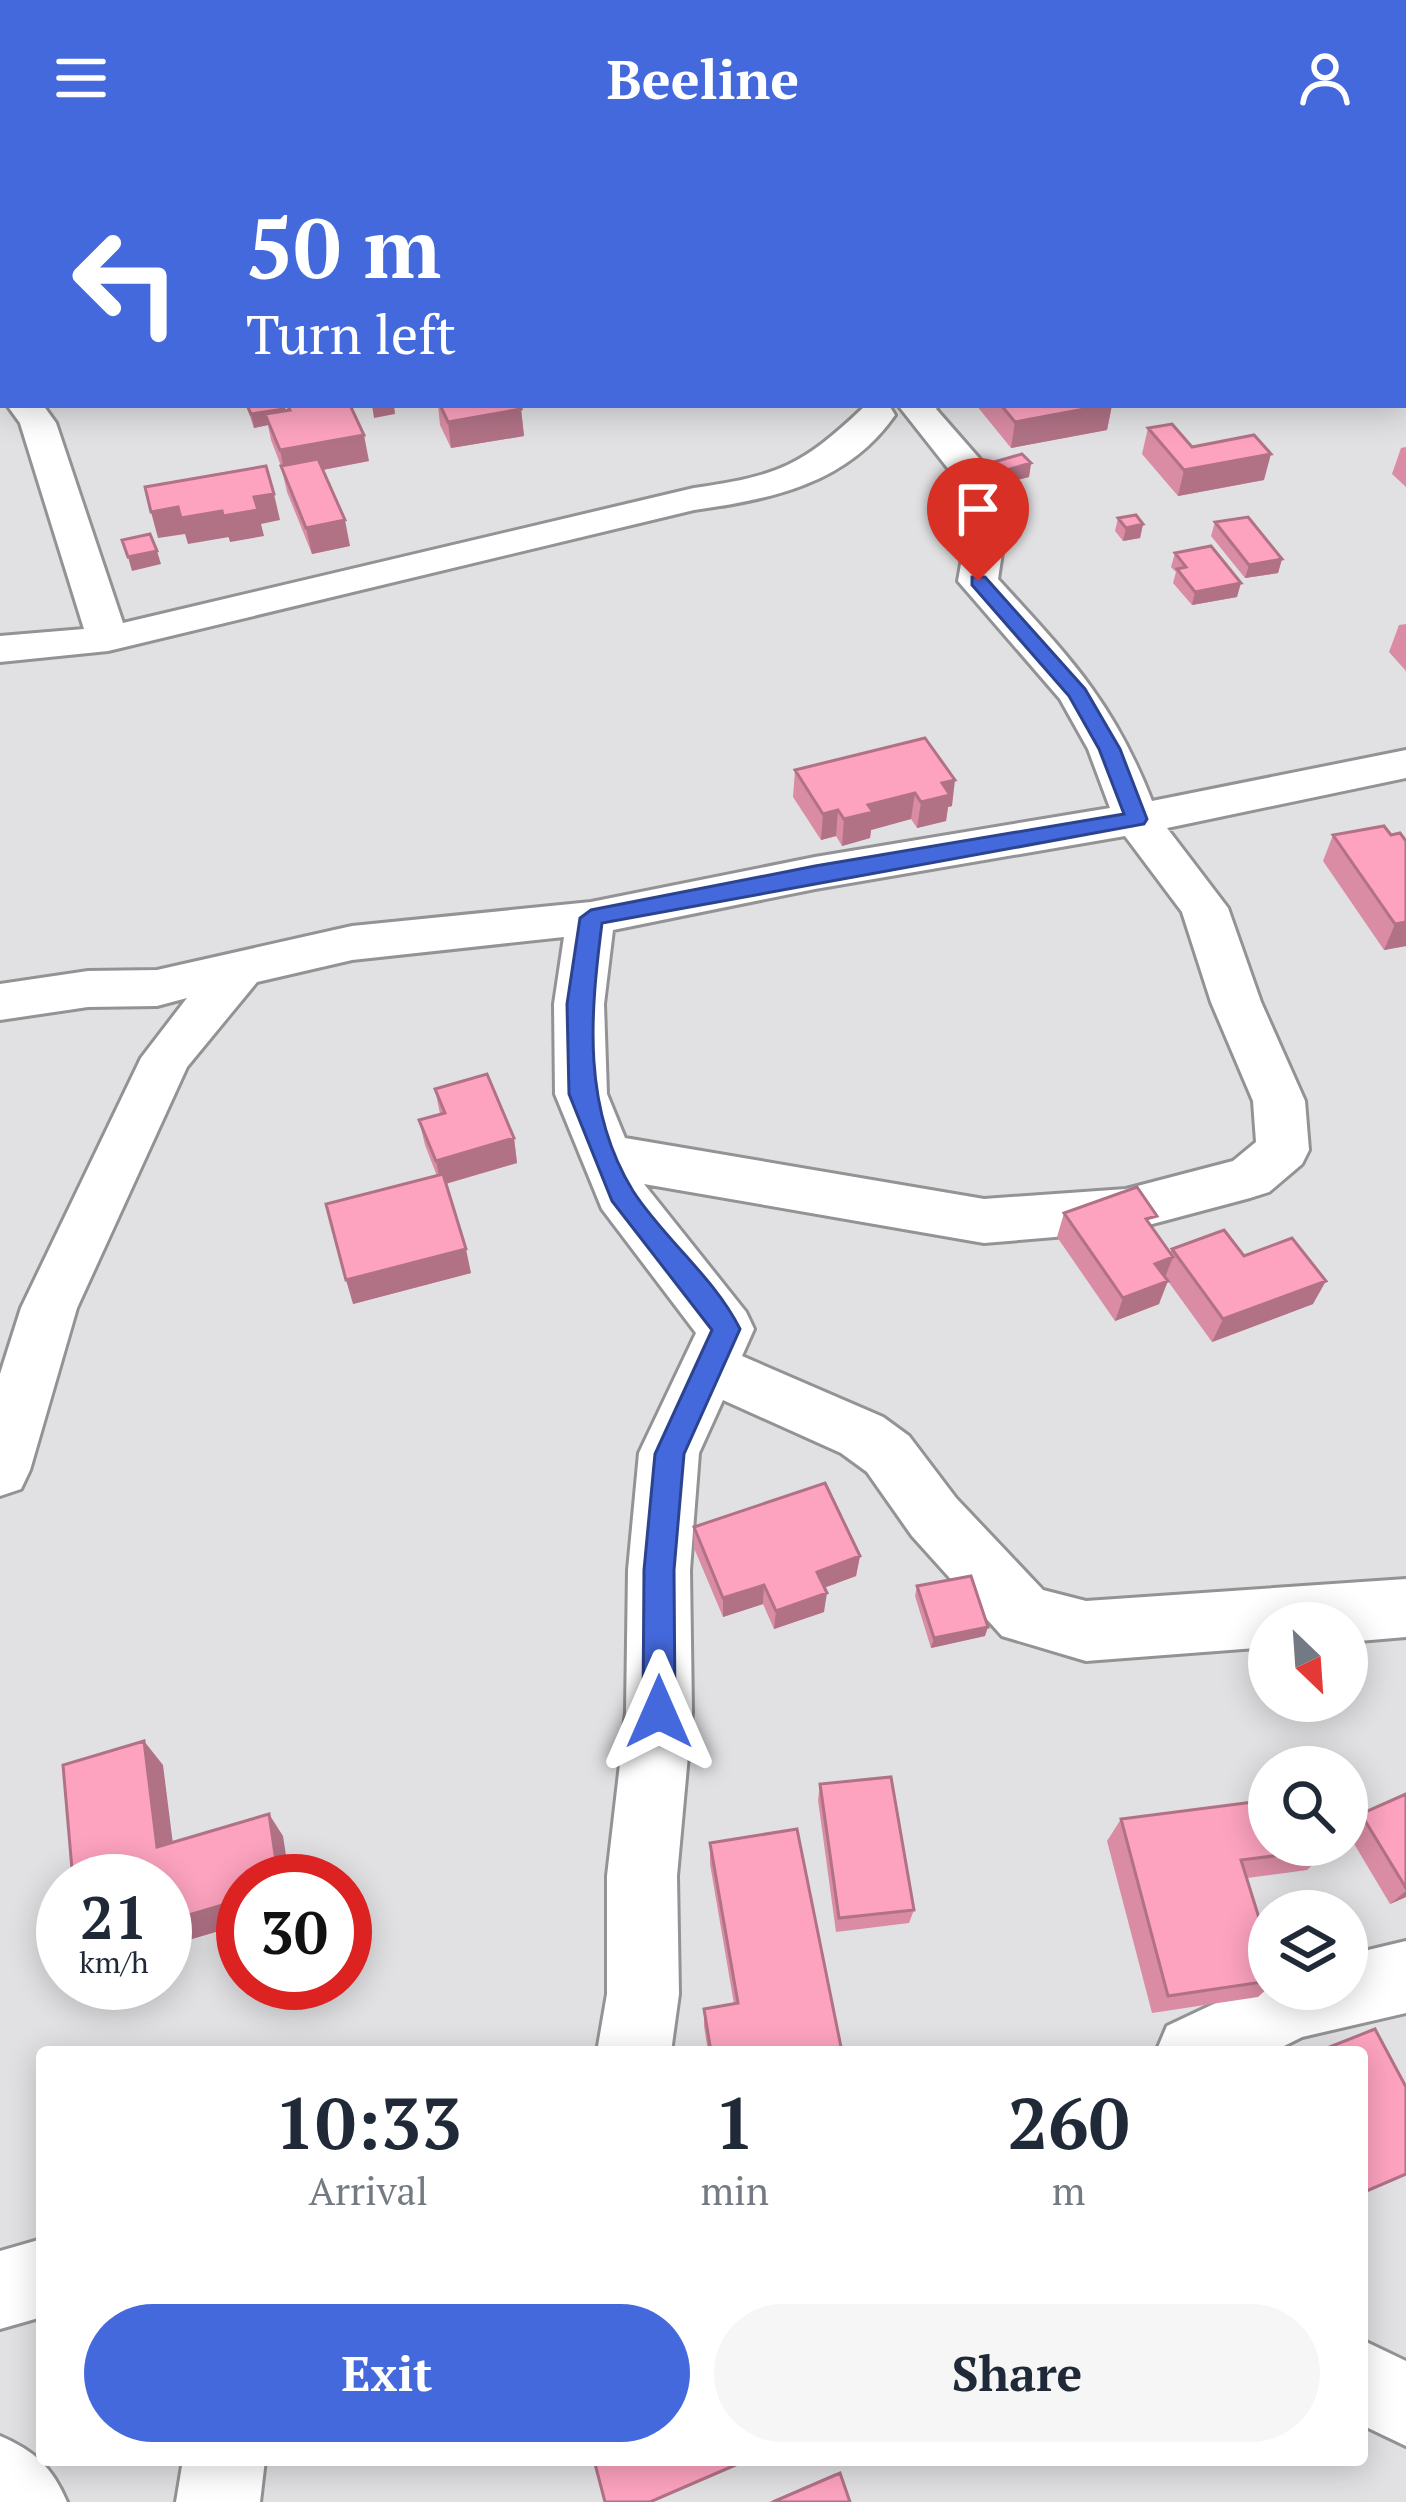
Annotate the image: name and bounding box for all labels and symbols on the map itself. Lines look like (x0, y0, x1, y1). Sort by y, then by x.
pin (927, 458, 1029, 581)
north arrow (1248, 1602, 1368, 1722)
position arrow (596, 1649, 722, 1775)
speed limit sign: 30 (216, 1854, 372, 2010)

